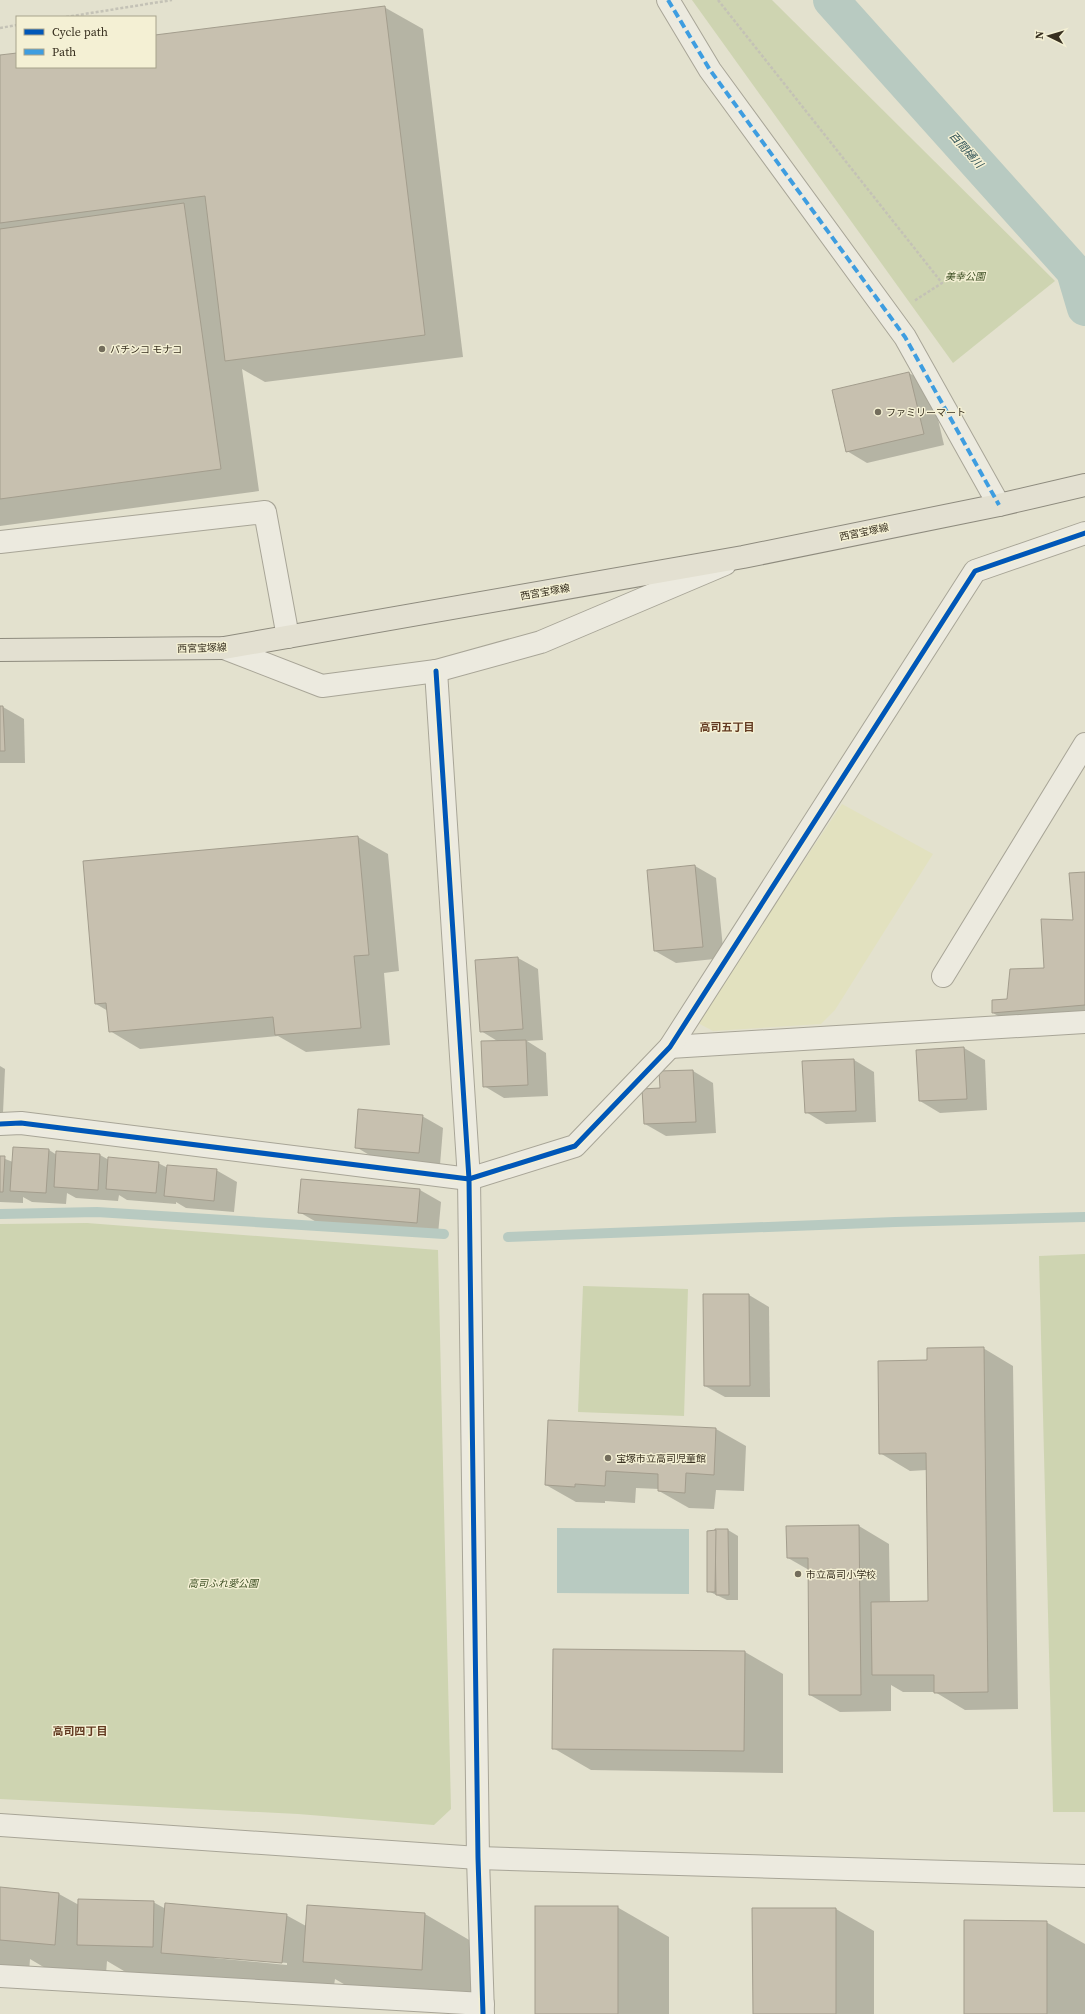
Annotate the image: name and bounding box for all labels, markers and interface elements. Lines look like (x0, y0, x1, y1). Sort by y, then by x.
legend (16, 16, 156, 68)
north arrow (1029, 16, 1069, 56)
text: Cycle path (52, 24, 108, 40)
text: N (1032, 31, 1047, 40)
text: Path (52, 44, 76, 60)
water label: 百間樋川 (946, 129, 987, 172)
park label: 美幸公園 (945, 270, 987, 283)
place label: パチンコ モナコ (110, 343, 182, 356)
marker: パチンコ モナコ (97, 344, 107, 354)
place label: ファミリーマート (886, 406, 966, 419)
marker: ファミリーマート (873, 407, 883, 417)
street label: 西宮宝塚線 (838, 520, 890, 544)
street label: 西宮宝塚線 (519, 581, 571, 603)
street label: 西宮宝塚線 (177, 641, 227, 655)
district label: 高司五丁目 (700, 720, 755, 735)
place label: 宝塚市立高司児童館 (616, 1452, 706, 1465)
marker: 宝塚市立高司児童館 (603, 1453, 613, 1463)
place label: 市立高司小学校 (806, 1568, 876, 1581)
marker: 市立高司小学校 (793, 1569, 803, 1579)
park label: 高司ふれ愛公園 (188, 1577, 260, 1590)
district label: 高司四丁目 (53, 1724, 108, 1739)

